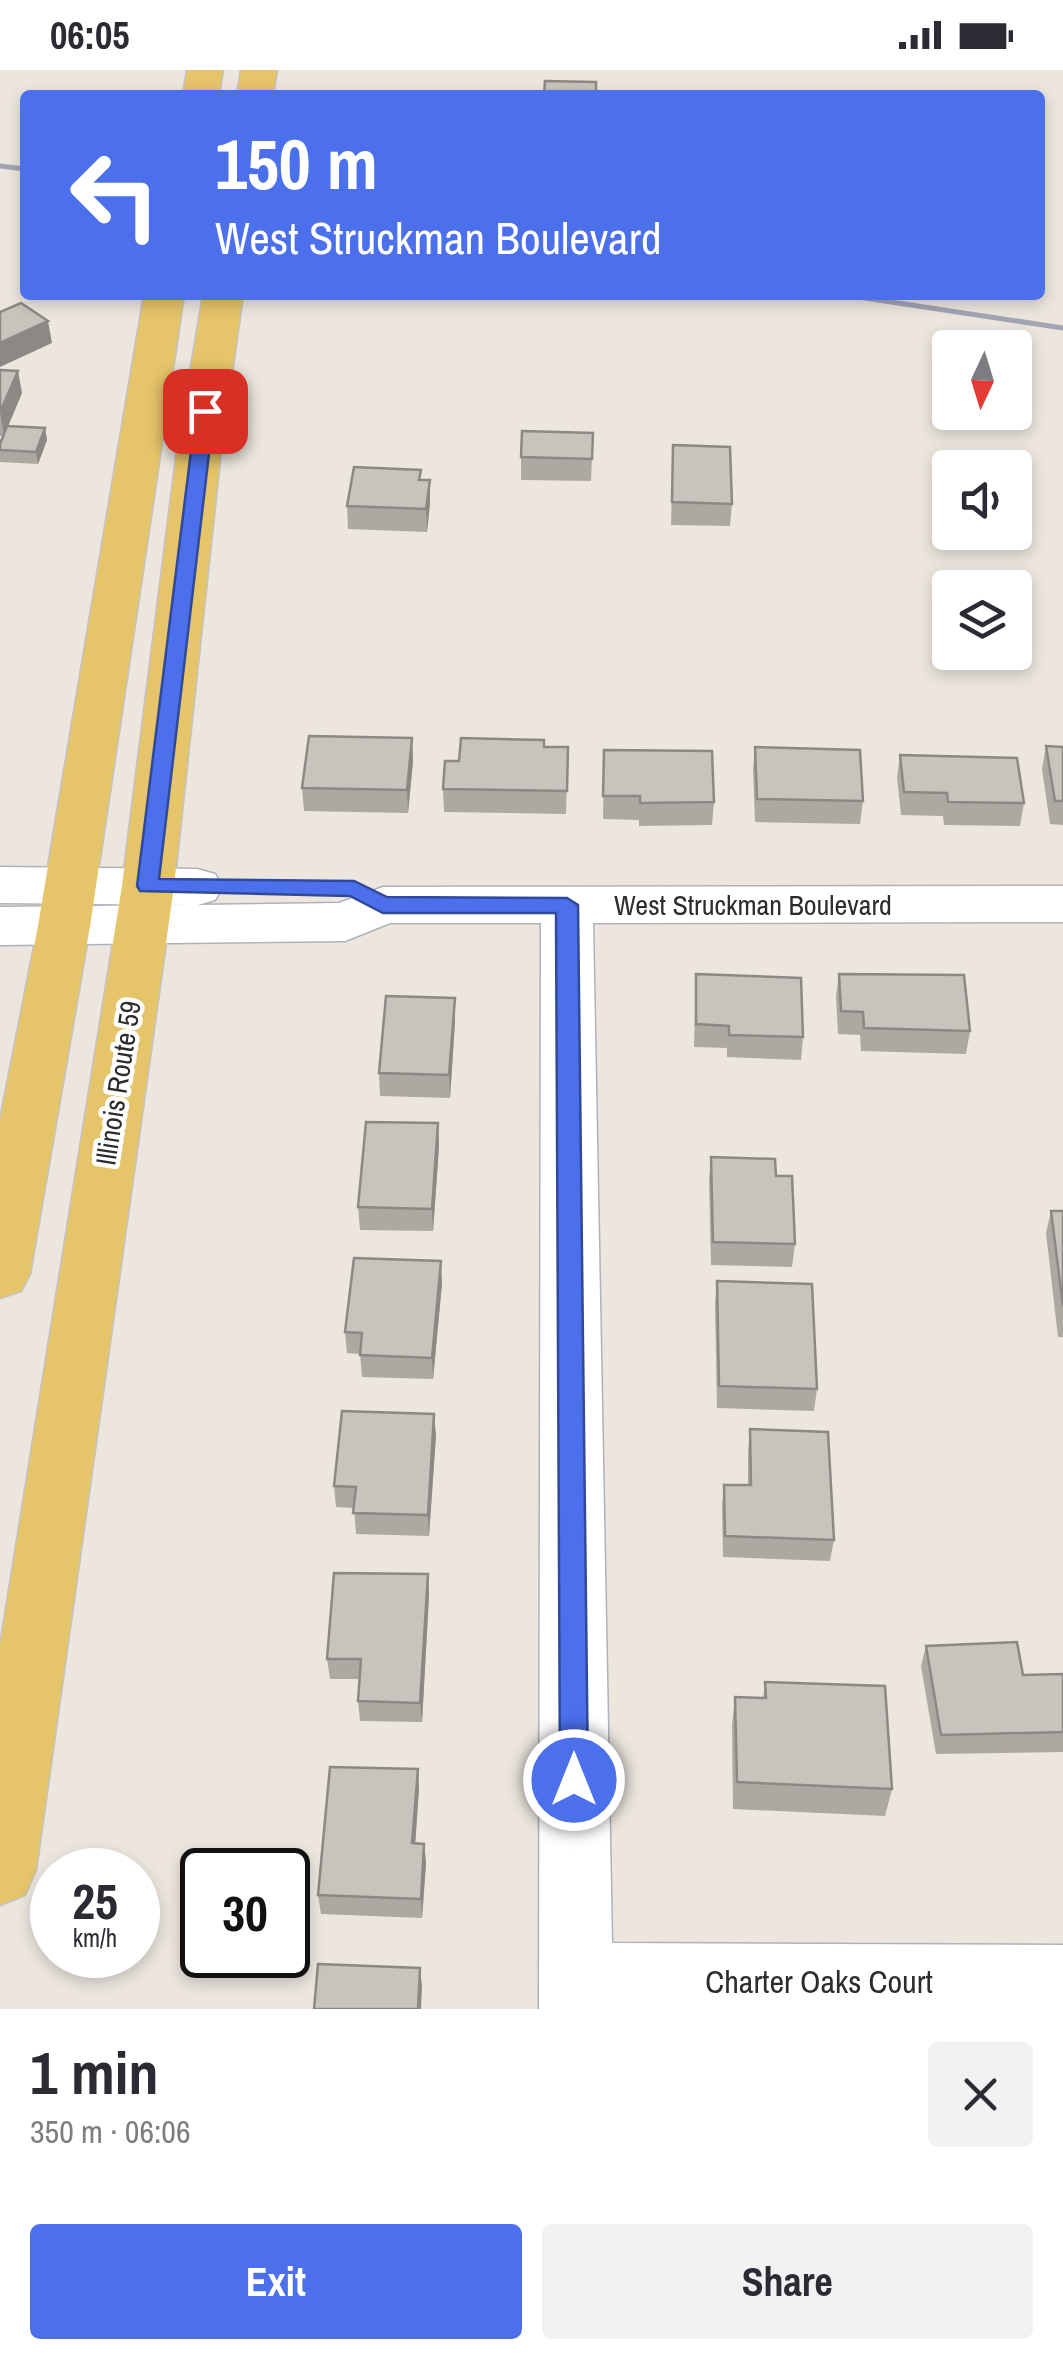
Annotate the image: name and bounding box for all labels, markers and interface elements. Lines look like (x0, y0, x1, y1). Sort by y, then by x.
text: 06:05 (50, 10, 130, 61)
text: 150 m (215, 117, 378, 211)
icon: left (50, 130, 180, 260)
text: West Struckman Boulevard (215, 207, 661, 268)
north arrow (932, 330, 1032, 430)
map controls (932, 330, 1032, 670)
pin (163, 369, 248, 454)
icon: arrive (178, 384, 233, 439)
button: sound (932, 450, 1032, 550)
button: layers (932, 570, 1032, 670)
street label: West Struckman Boulevard (614, 886, 892, 924)
street label: Illinois Route 59 (86, 998, 150, 1168)
position arrow (522, 1728, 626, 1832)
speed limit sign: 30 (180, 1848, 310, 1978)
text: 25 (72, 1867, 118, 1935)
text: km/h (73, 1921, 117, 1955)
street label: Charter Oaks Court (705, 1960, 933, 2003)
text: 1 min (30, 2032, 159, 2113)
button: close (928, 2042, 1033, 2147)
text: 350 m · 06:06 (30, 2110, 190, 2153)
button: Exit (30, 2224, 522, 2339)
button: Share (542, 2224, 1033, 2339)

